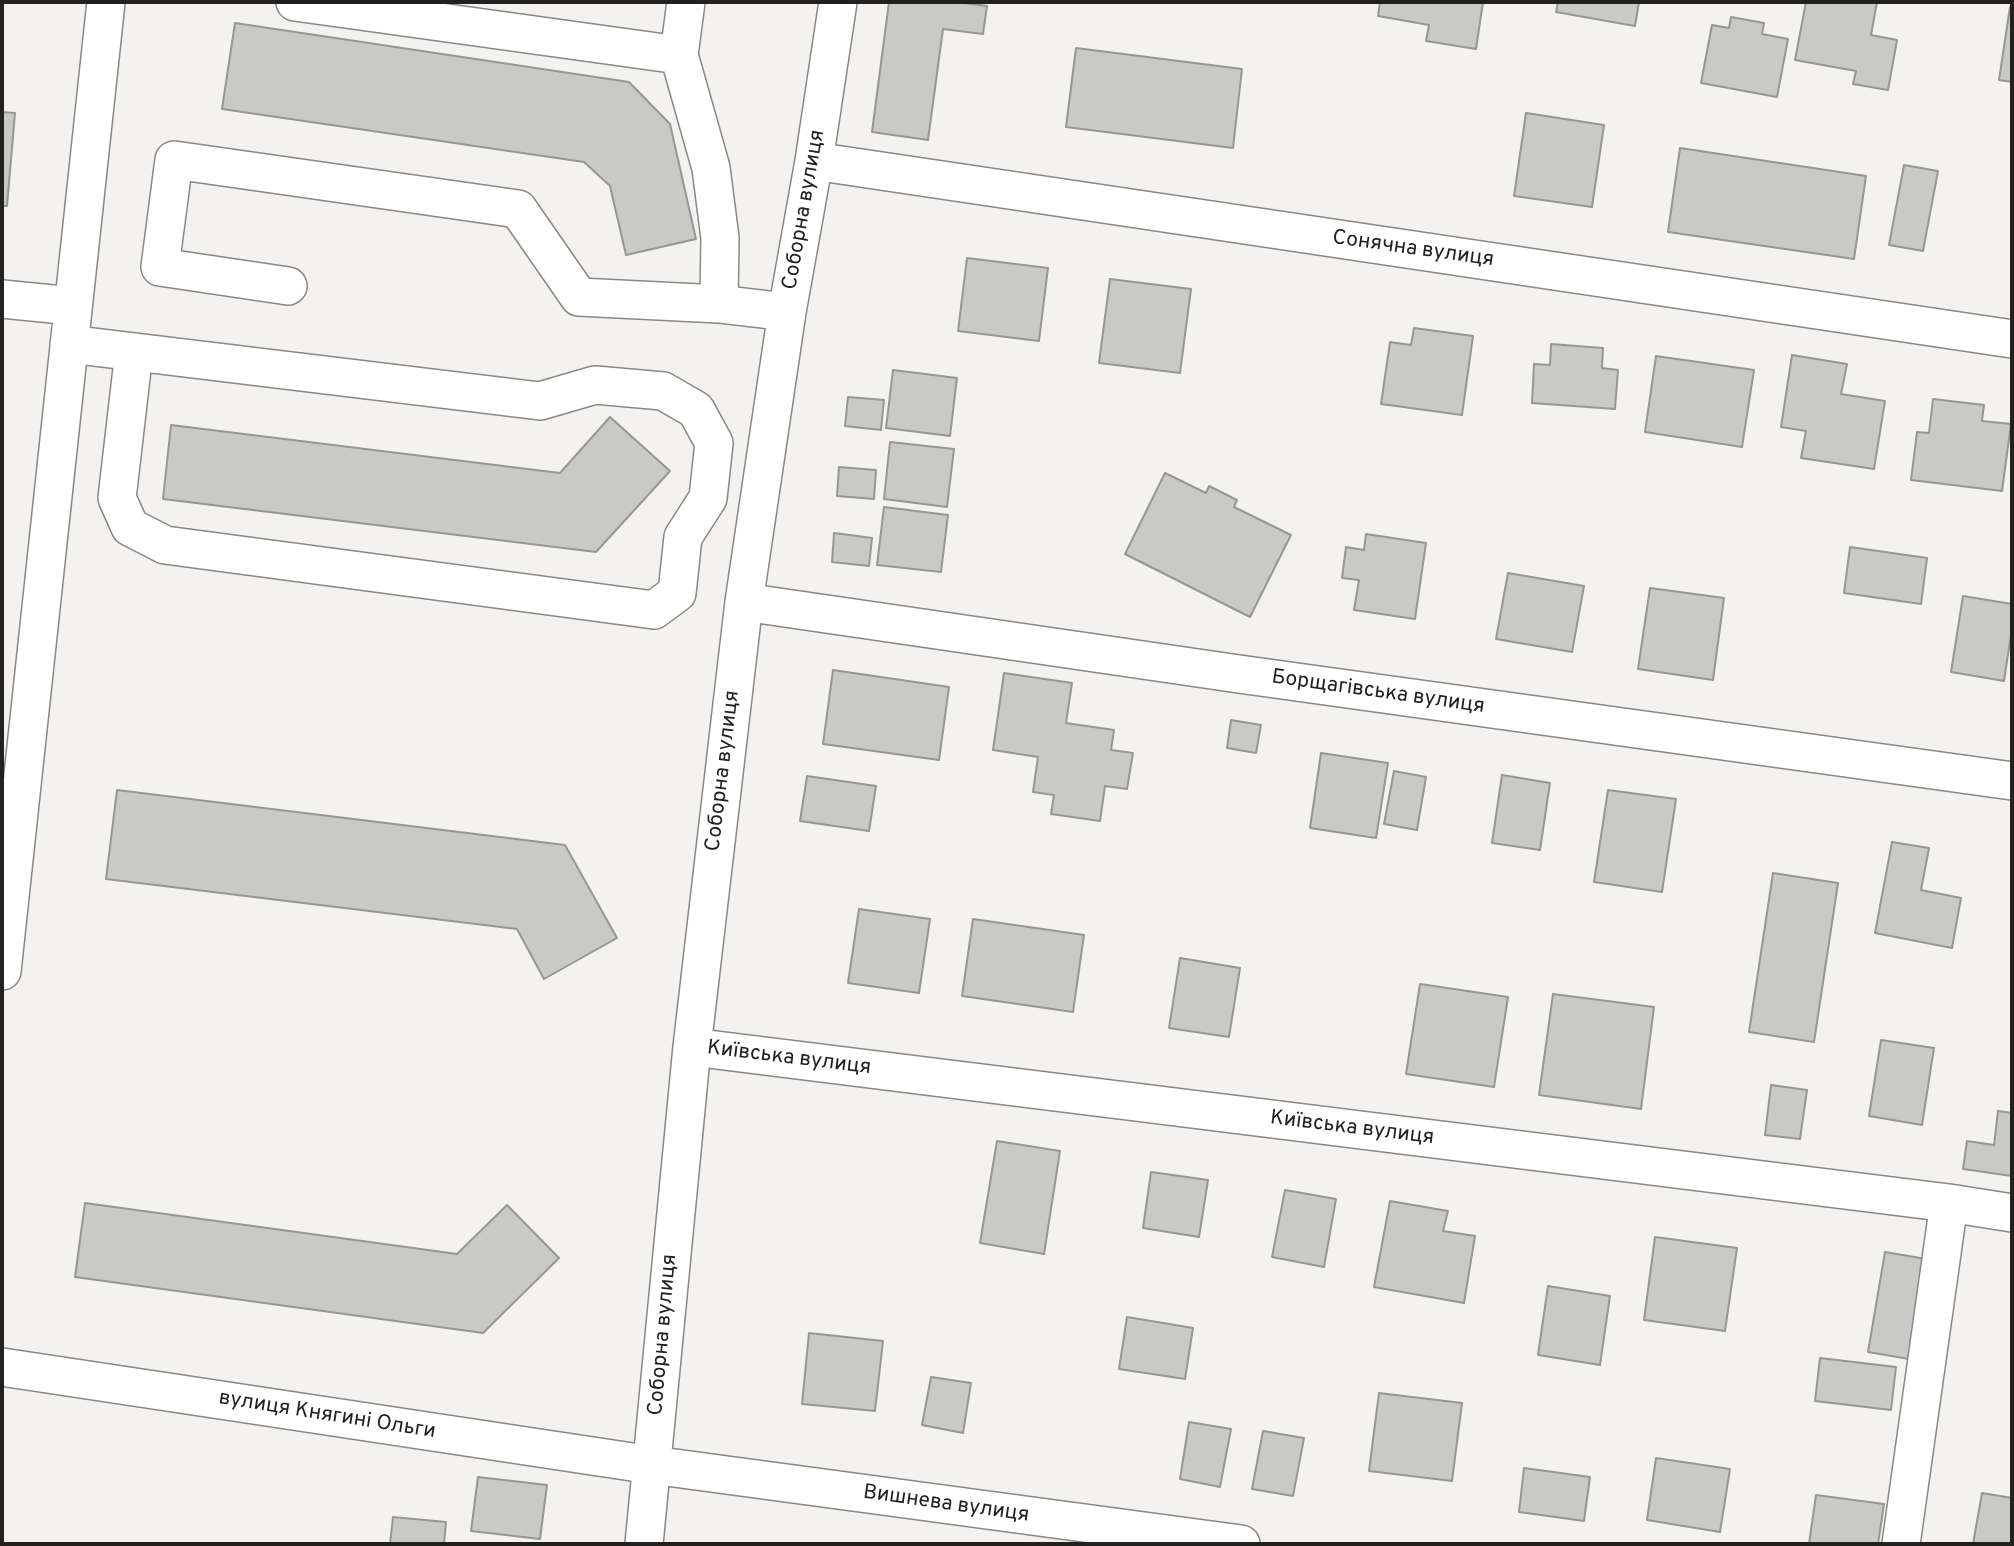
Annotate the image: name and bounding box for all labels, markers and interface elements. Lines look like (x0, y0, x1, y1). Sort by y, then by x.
street label: Соборна вулиця (779, 128, 831, 292)
street label: Сонячна вулиця (1331, 226, 1495, 274)
street label: Борщагівська вулиця (1270, 666, 1486, 720)
street label: Соборна вулиця (702, 689, 746, 853)
street label: Київська вулиця (706, 1036, 872, 1082)
street label: Київська вулиця (1269, 1106, 1435, 1152)
street label: Соборна вулиця (644, 1253, 684, 1417)
street label: вулиця Княгині Ольги (217, 1386, 437, 1446)
street label: Вишнева вулиця (861, 1481, 1031, 1529)

